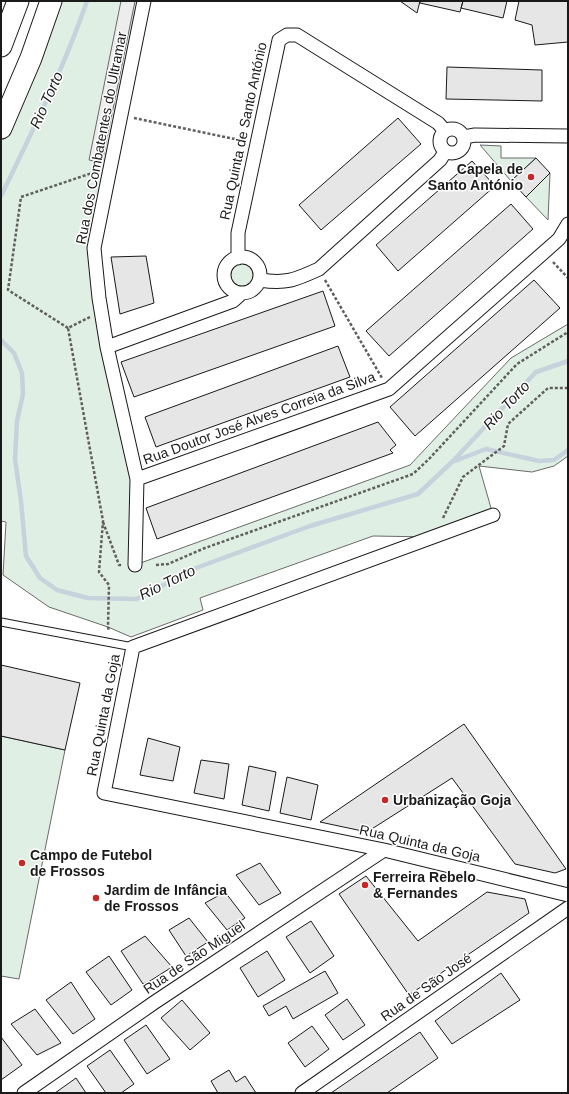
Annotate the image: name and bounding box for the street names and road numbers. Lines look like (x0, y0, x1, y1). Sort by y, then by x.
street label: Rua dos Combatentes do Ultramar (73, 30, 130, 246)
street label: Rua Quinta de Santo António (216, 40, 270, 221)
street label: Rua Doutor José Alves Correia da Silva (141, 368, 377, 468)
street label: Rua Quinta da Goja (83, 653, 123, 777)
street label: Rua Quinta da Goja (358, 821, 482, 865)
street label: Rua de São Miguel (140, 917, 248, 997)
street label: Rua de São José (377, 950, 475, 1024)

